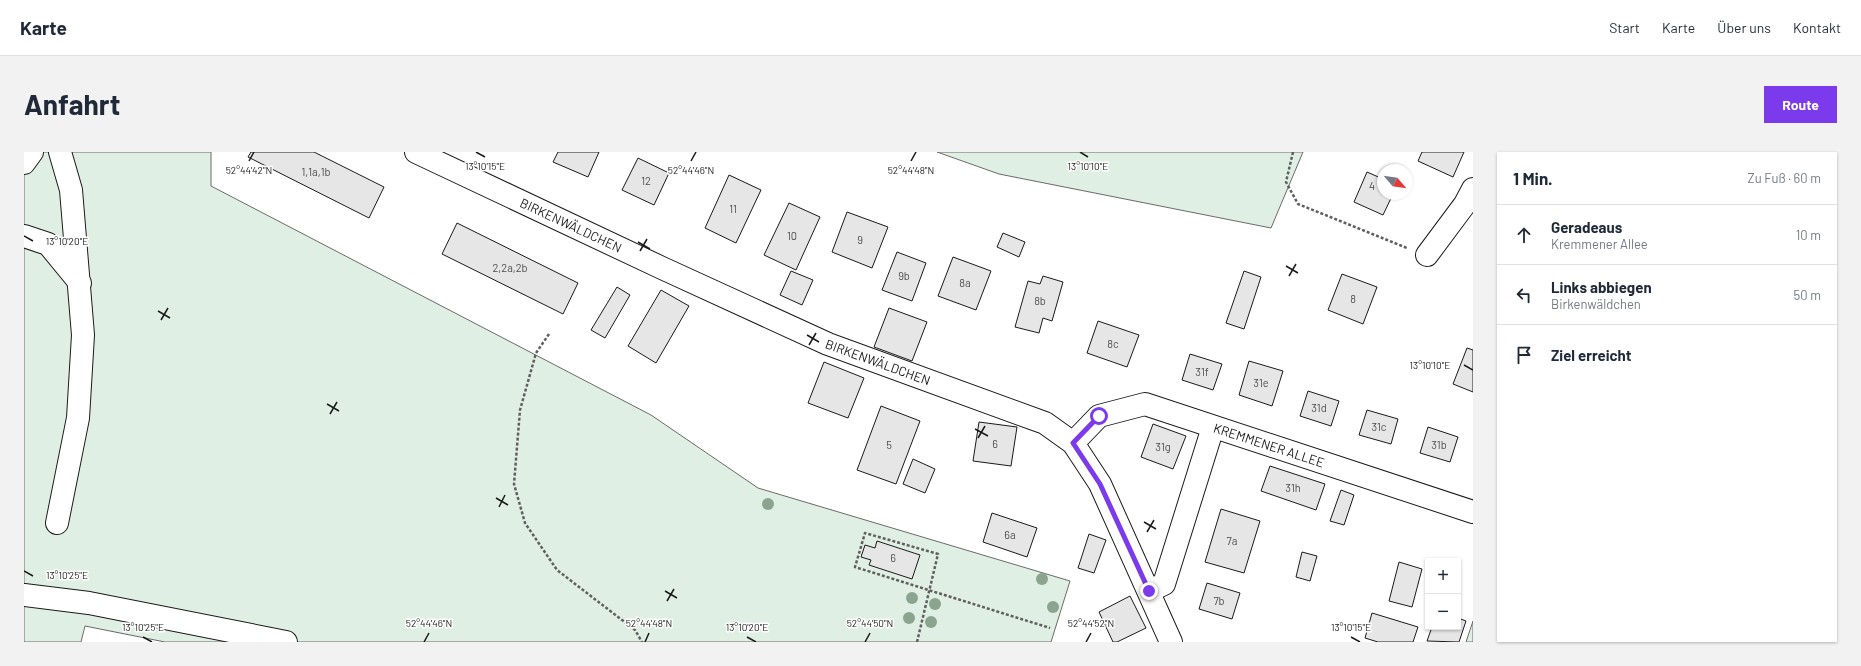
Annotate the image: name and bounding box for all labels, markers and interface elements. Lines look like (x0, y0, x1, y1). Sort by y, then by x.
text: Karte (20, 16, 67, 39)
text: Start (1609, 19, 1640, 36)
text: Karte (1662, 19, 1695, 36)
text: Über uns (1717, 19, 1771, 36)
text: Kontakt (1793, 19, 1841, 36)
button: Route (1764, 86, 1837, 123)
text: Anfahrt (24, 87, 120, 121)
text: 13°10'15"E (465, 160, 505, 172)
text: 13°10'10"E (1068, 160, 1108, 172)
text: 52°44'42"N (226, 164, 272, 176)
text: 52°44'46"N (668, 164, 714, 176)
text: 52°44'48"N (888, 164, 934, 176)
north arrow (1377, 164, 1413, 200)
house number: 1,1a,1b (302, 165, 331, 178)
text: 1 Min. (1513, 168, 1553, 188)
text: Zu Fuß · 60 m (1748, 170, 1821, 186)
house number: 12 (641, 174, 651, 187)
house number: 4 (1369, 179, 1375, 192)
street label: BIRKENWÄLDCHEN (517, 194, 625, 256)
house number: 11 (729, 202, 737, 215)
text: Geradeaus (1551, 218, 1622, 236)
icon: ahead (1513, 224, 1535, 246)
text: 10 m (1796, 227, 1821, 243)
house number: 10 (787, 229, 797, 242)
house number: 9 (857, 233, 863, 246)
text: 13°10'20"E (46, 235, 88, 247)
text: Kremmener Allee (1551, 236, 1648, 252)
house number: 2,2a,2b (492, 261, 528, 274)
house number: 9b (898, 269, 910, 282)
house number: 8a (959, 276, 971, 289)
text: Links abbiegen (1551, 278, 1652, 296)
icon: left (1513, 284, 1535, 306)
text: 50 m (1794, 287, 1821, 303)
house number: 8 (1350, 292, 1356, 305)
house number: 8b (1034, 294, 1046, 307)
text: Birkenwäldchen (1551, 296, 1641, 312)
street label: BIRKENWÄLDCHEN (823, 336, 933, 388)
house number: 8c (1107, 337, 1119, 350)
icon: arrive (1513, 344, 1535, 366)
text: Ziel erreicht (1551, 346, 1632, 364)
text: 13°10'10"E (1410, 359, 1450, 371)
house number: 31f (1195, 365, 1209, 378)
house number: 31e (1253, 376, 1269, 389)
house number: 31d (1311, 401, 1327, 414)
route start (1090, 407, 1108, 425)
street label: KREMMENER ALLEE (1212, 420, 1327, 471)
house number: 31c (1371, 420, 1387, 433)
house number: 6 (992, 437, 998, 450)
house number: 5 (886, 438, 892, 451)
house number: 31b (1431, 438, 1447, 451)
house number: 31g (1155, 440, 1171, 453)
house number: 31h (1285, 481, 1301, 494)
house number: 6a (1004, 528, 1016, 541)
house number: 7a (1227, 534, 1237, 547)
house number: 6 (890, 551, 896, 564)
map controls (1425, 558, 1461, 630)
button: + (1425, 558, 1461, 594)
text: 13°10'25"E (46, 569, 88, 581)
route end (1140, 582, 1158, 600)
house number: 7b (1213, 594, 1225, 607)
button: − (1425, 594, 1461, 630)
text: 52°44'46"N (406, 617, 452, 629)
text: 52°44'48"N (626, 617, 672, 629)
text: 52°44'50"N (847, 617, 893, 629)
text: 52°44'52"N (1068, 617, 1114, 629)
text: 13°10'25"E (122, 621, 164, 633)
text: 13°10'20"E (726, 621, 768, 633)
text: 13°10'15"E (1331, 621, 1371, 633)

